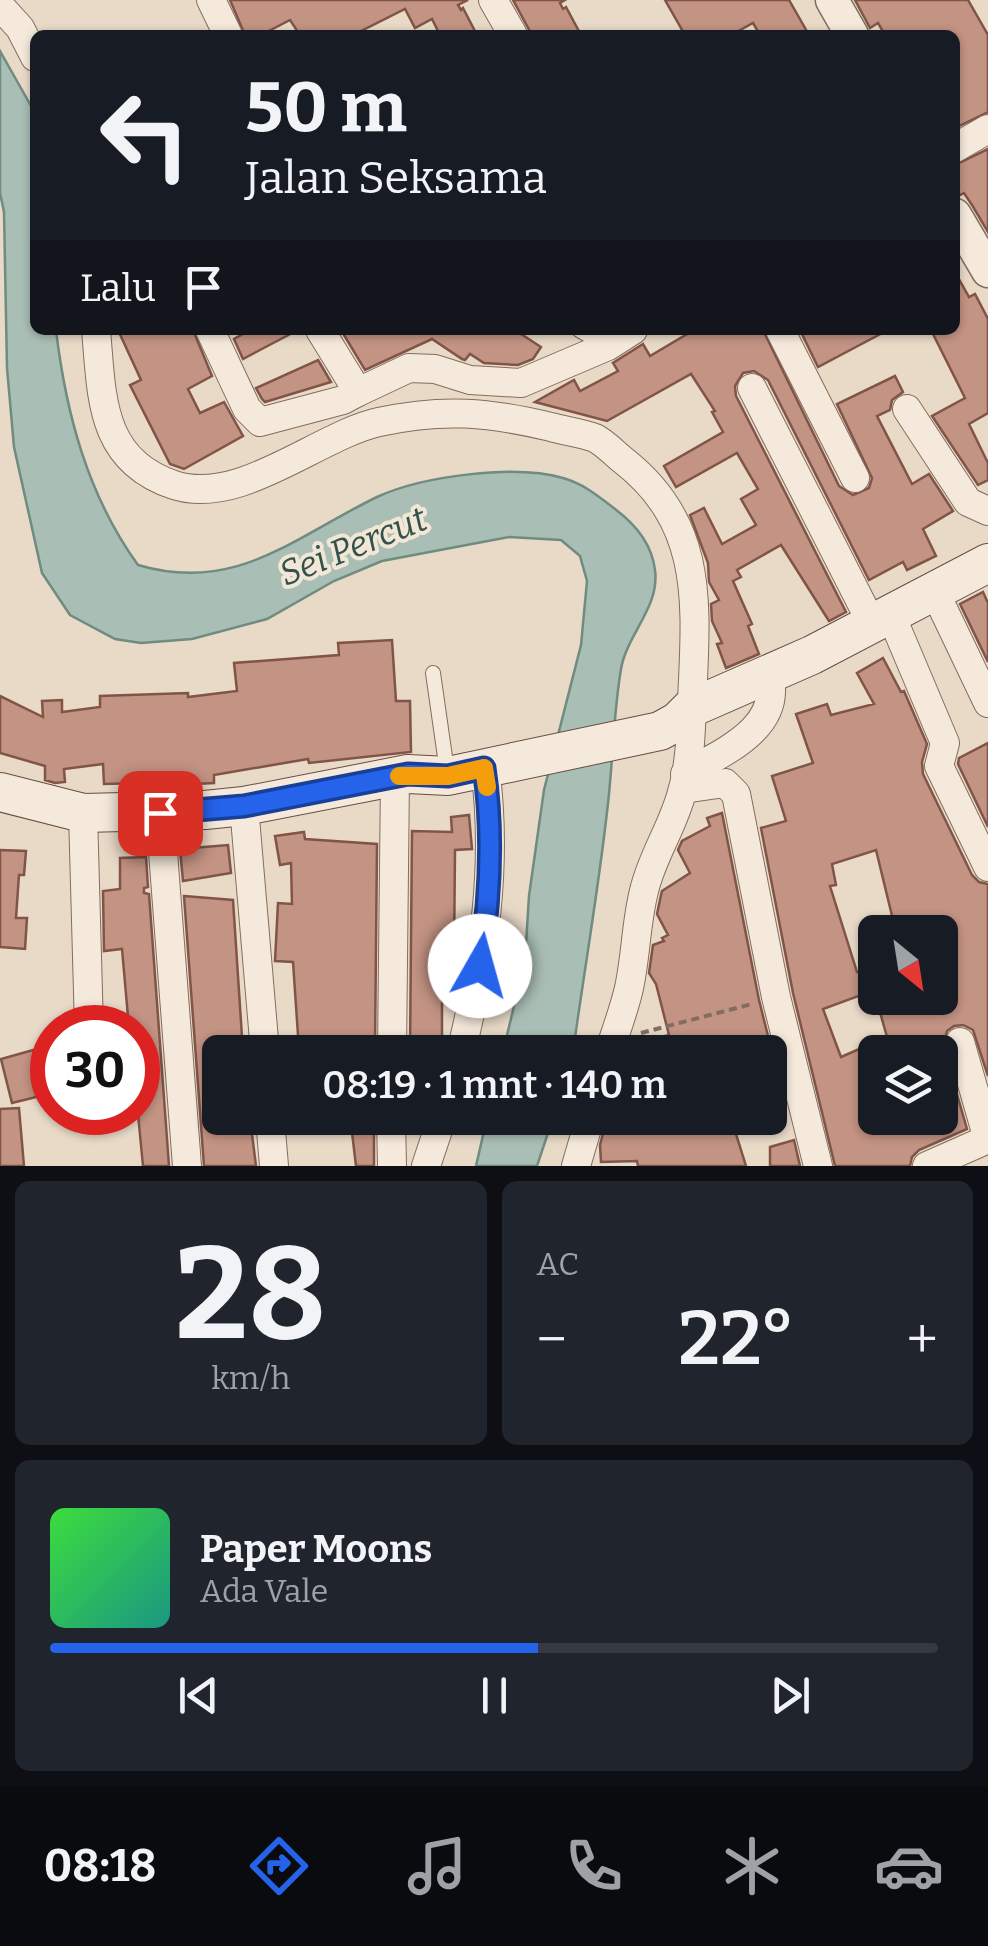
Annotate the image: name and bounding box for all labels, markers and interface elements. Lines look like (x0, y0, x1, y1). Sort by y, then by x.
text: 50 m (245, 66, 407, 150)
icon: left (80, 70, 210, 200)
text: Jalan Seksama (245, 151, 547, 205)
icon: arrive (176, 260, 231, 315)
text: Lalu (80, 265, 156, 311)
water label: Sei Percut (273, 497, 433, 595)
pin (118, 771, 203, 856)
icon: arrive (133, 786, 188, 841)
position arrow (428, 914, 532, 1018)
north arrow (858, 915, 958, 1015)
map controls (858, 915, 958, 1135)
speed limit sign: 30 (30, 1005, 160, 1135)
button: layers (858, 1035, 958, 1135)
text: 08:19 · 1 mnt · 140 m (322, 1062, 667, 1108)
text: 28 (175, 1216, 326, 1372)
text: AC (537, 1245, 579, 1283)
text: 22° (678, 1294, 795, 1384)
text: − (537, 1307, 567, 1373)
text: + (907, 1307, 938, 1373)
text: km/h (211, 1359, 290, 1397)
text: Paper Moons (200, 1526, 432, 1572)
text: Ada Vale (200, 1572, 328, 1610)
icon: previous (171, 1668, 226, 1723)
icon: pause (467, 1668, 522, 1723)
icon: next (763, 1668, 818, 1723)
icon: directions (244, 1831, 314, 1901)
icon: music (402, 1831, 472, 1901)
icon: phone (559, 1831, 629, 1901)
icon: climate (717, 1831, 787, 1901)
icon: car (874, 1831, 944, 1901)
text: 08:18 (44, 1839, 156, 1893)

